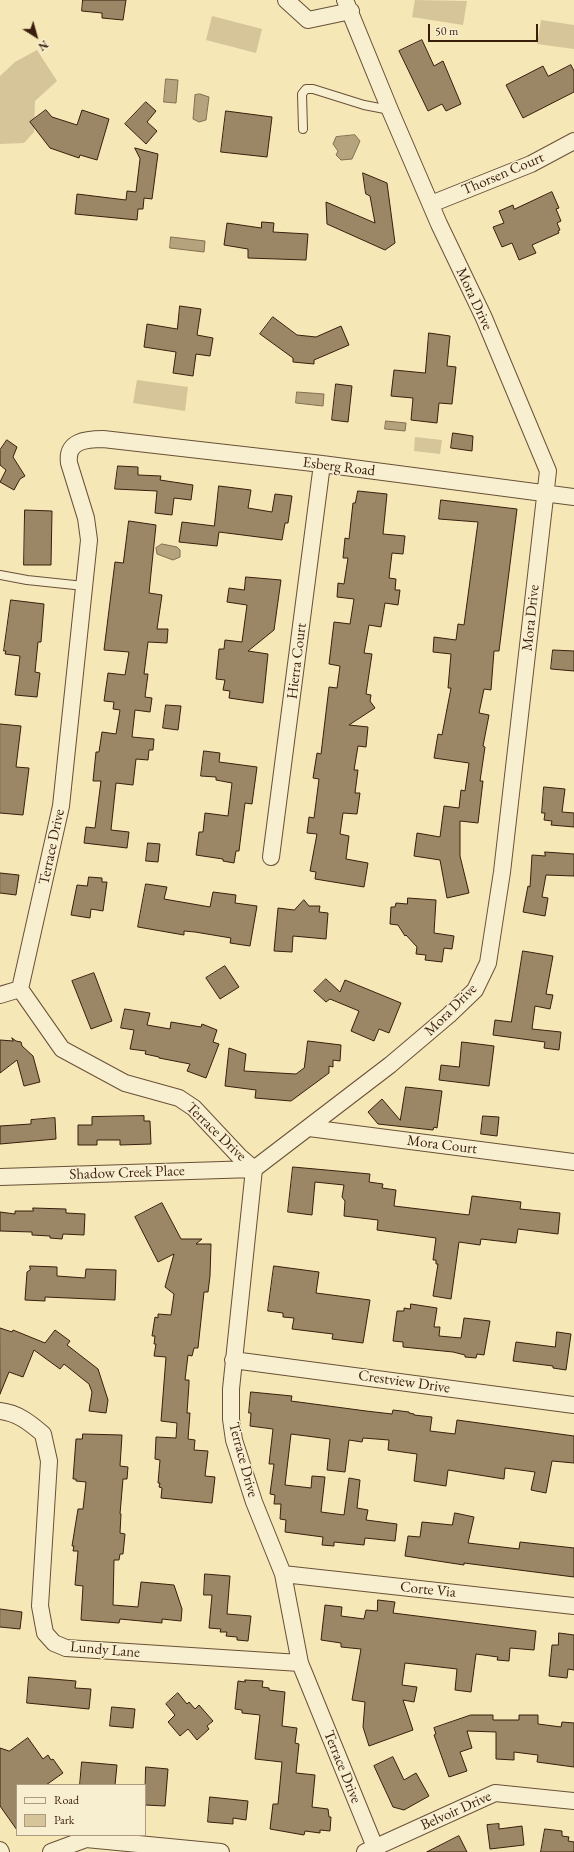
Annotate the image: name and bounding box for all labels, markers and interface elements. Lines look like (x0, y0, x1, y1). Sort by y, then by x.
north arrow (16, 16, 56, 56)
scale bar (430, 16, 540, 42)
text: 50 m (435, 23, 458, 39)
text: N (35, 37, 51, 54)
street label: Thorsen Court (459, 149, 547, 199)
street label: Mora Drive (452, 265, 496, 333)
street label: Esberg Road (302, 454, 376, 480)
street label: Mora Drive (519, 584, 543, 652)
street label: Hierra Court (283, 622, 311, 700)
street label: Terrace Drive (35, 807, 69, 887)
street label: Mora Drive (421, 980, 481, 1040)
street label: Terrace Drive (182, 1099, 250, 1165)
street label: Mora Court (406, 1132, 478, 1158)
street label: Shadow Creek Place (69, 1162, 185, 1184)
street label: Crestview Drive (357, 1367, 451, 1397)
street label: Terrace Drive (224, 1420, 262, 1500)
street label: Corte Via (399, 1578, 457, 1602)
street label: Lundy Lane (69, 1638, 141, 1662)
street label: Terrace Drive (319, 1728, 365, 1806)
legend (16, 1784, 146, 1836)
street label: Belvoir Drive (418, 1787, 494, 1835)
text: Road (54, 1792, 79, 1808)
text: Park (54, 1812, 74, 1828)

